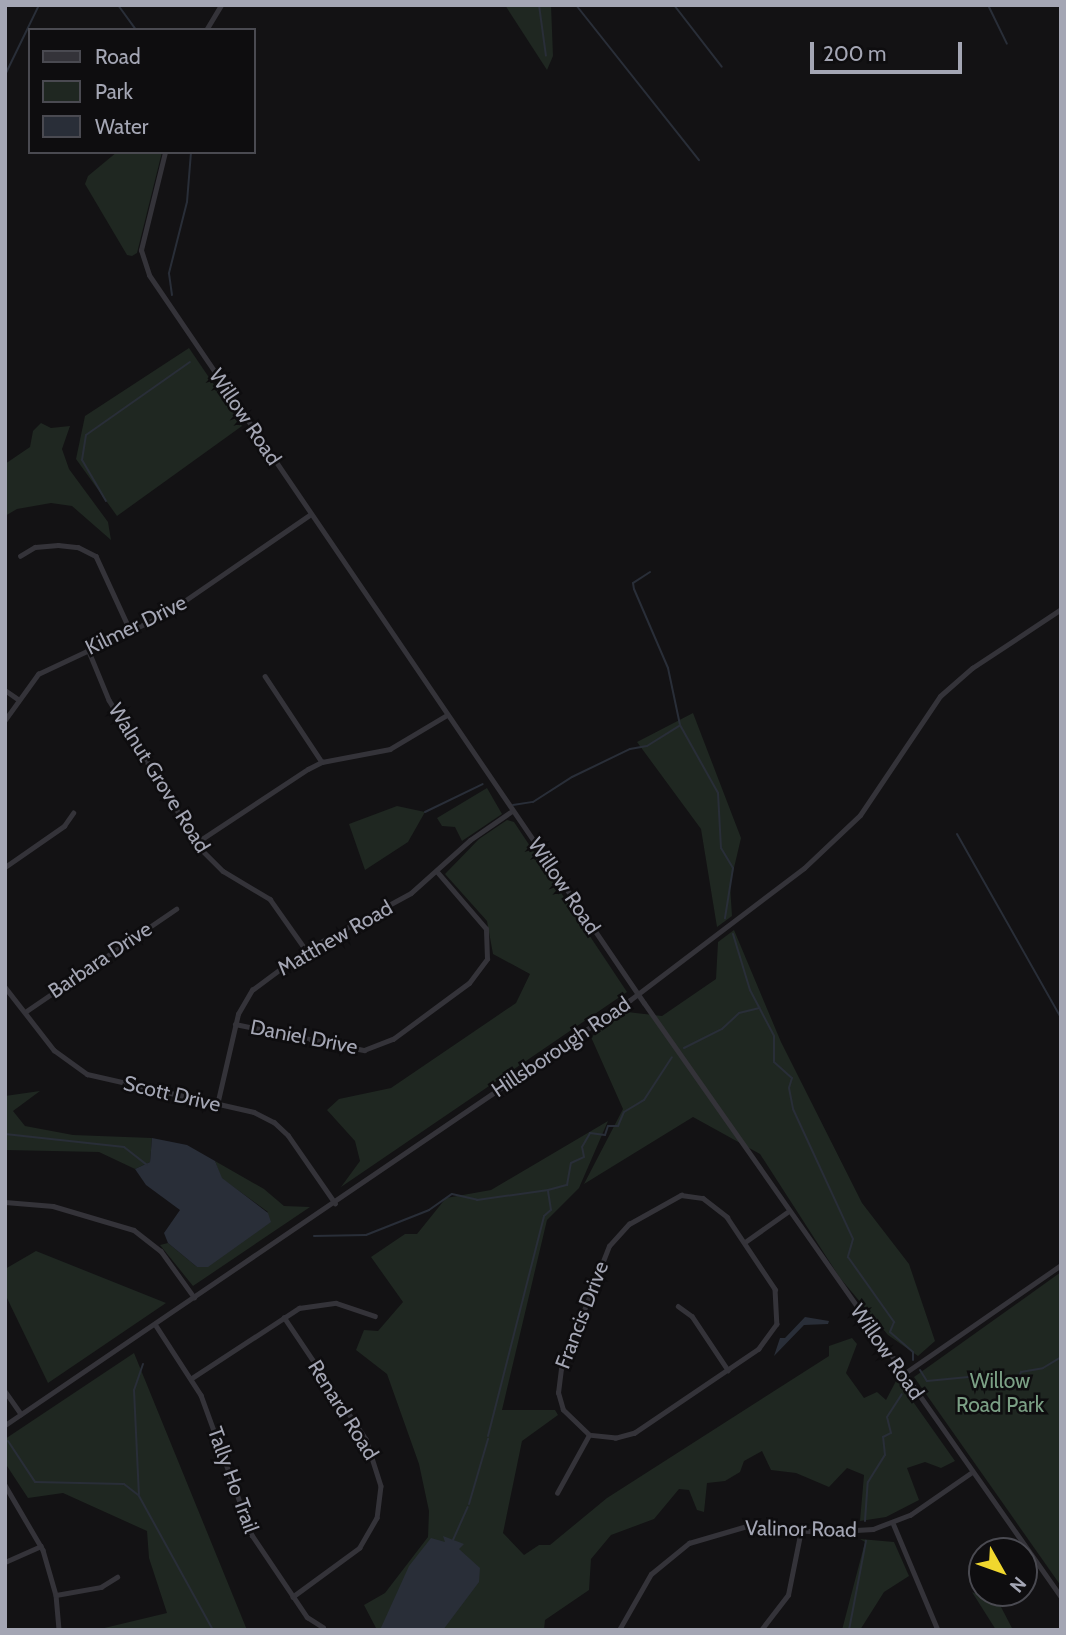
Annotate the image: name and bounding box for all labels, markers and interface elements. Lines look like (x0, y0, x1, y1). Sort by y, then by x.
legend (28, 28, 256, 154)
scale bar (814, 28, 966, 72)
text: 200 m (823, 41, 886, 66)
text: Road (95, 44, 141, 69)
text: Park (95, 79, 133, 104)
text: Water (95, 114, 148, 139)
street label: Willow Road (204, 364, 286, 470)
street label: Kilmer Drive (81, 590, 191, 660)
street label: Walnut Grove Road (103, 699, 215, 857)
street label: Willow Road (523, 833, 605, 939)
street label: Matthew Road (273, 895, 397, 981)
street label: Barbara Drive (43, 916, 157, 1004)
street label: Hillsborough Road (487, 991, 635, 1103)
street label: Daniel Drive (248, 1014, 360, 1060)
street label: Scott Drive (121, 1071, 223, 1117)
street label: Francis Drive (550, 1258, 614, 1372)
street label: Willow Road (845, 1299, 929, 1405)
street label: Renard Road (302, 1355, 384, 1465)
park label: Willow Road Park (956, 1368, 1044, 1418)
street label: Tally Ho Trail (202, 1423, 264, 1537)
street label: Valinor Road (745, 1515, 857, 1543)
north arrow (968, 1537, 1038, 1607)
text: N (1005, 1572, 1031, 1597)

